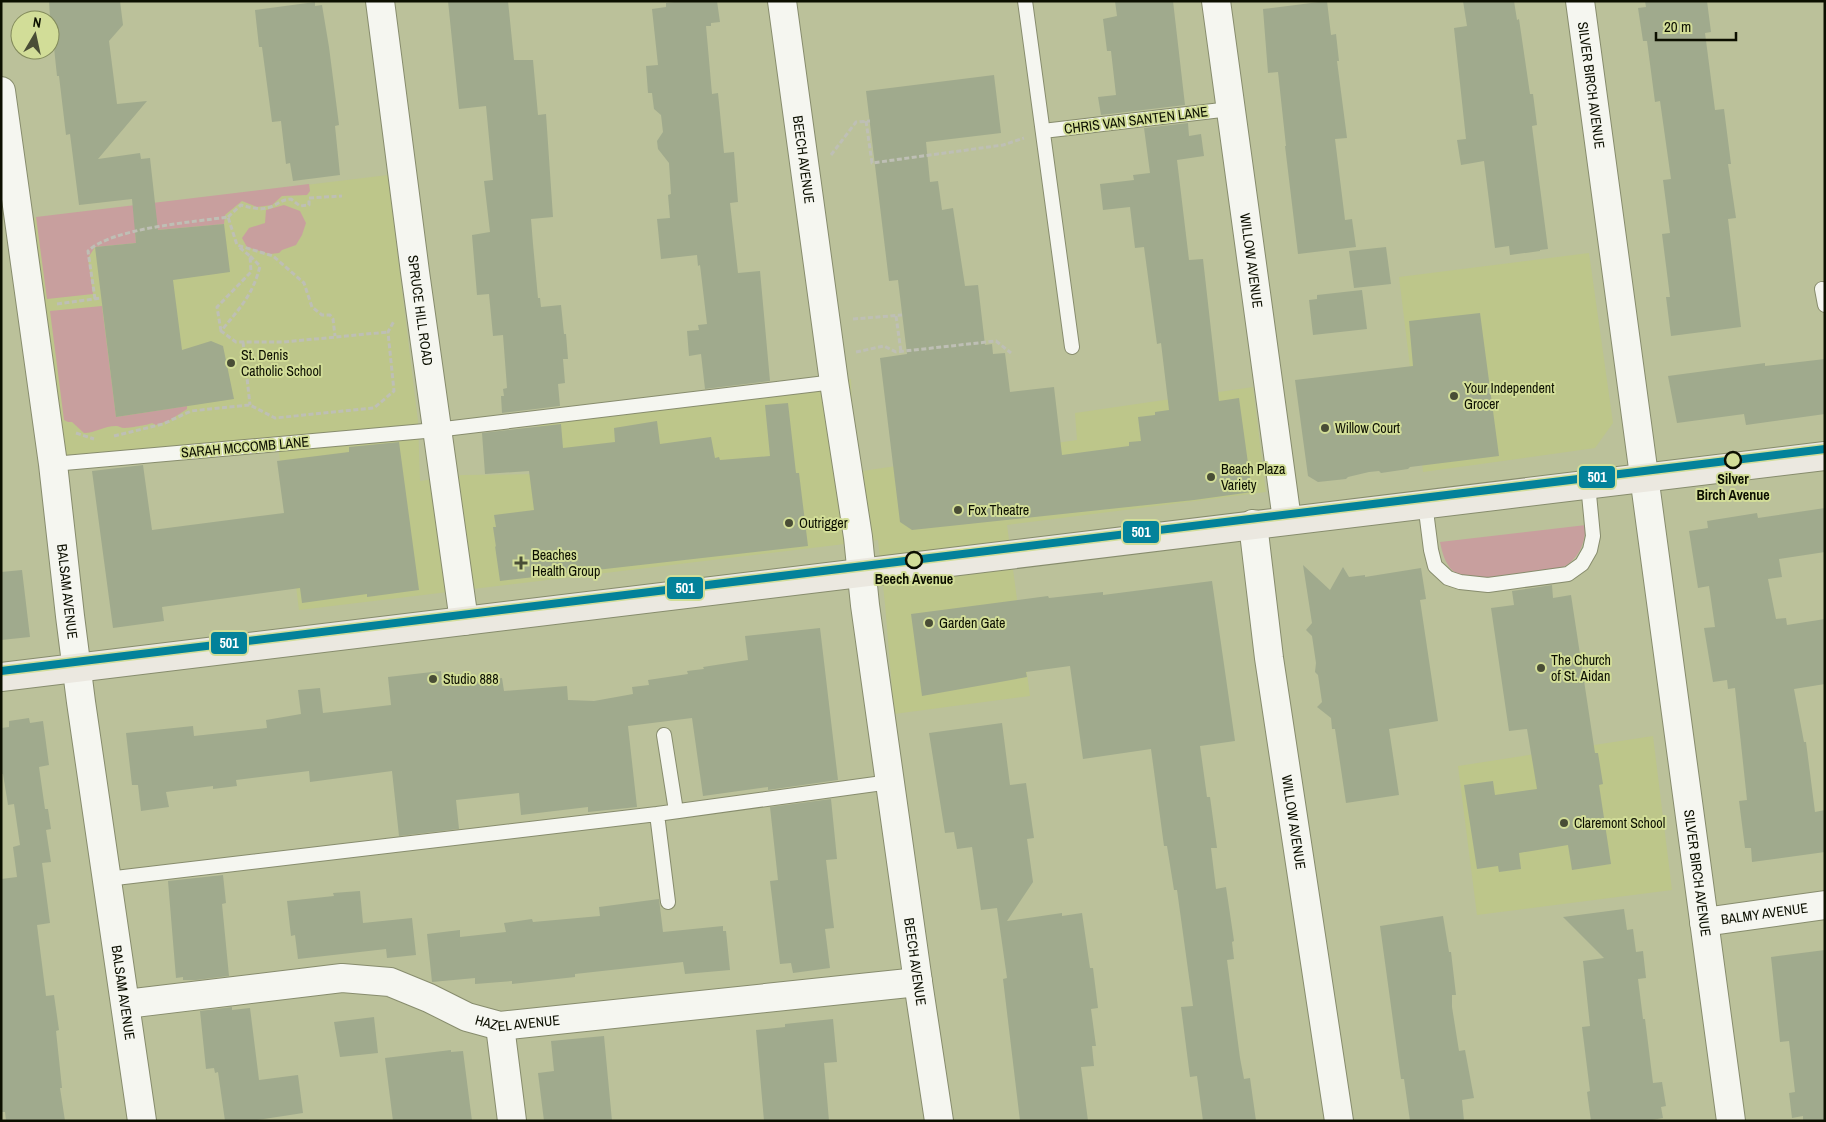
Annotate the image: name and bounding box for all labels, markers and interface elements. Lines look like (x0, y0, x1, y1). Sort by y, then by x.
north arrow (10, 10, 60, 60)
scale bar (1656, 10, 1736, 42)
text: N (32, 13, 43, 32)
text: 20 m (1664, 16, 1691, 37)
street label: SILVER BIRCH AVENUE (1574, 21, 1609, 150)
street label: CHRIS VAN SANTEN LANE (1063, 102, 1209, 138)
street label: BEECH AVENUE (789, 114, 819, 205)
street label: WILLOW AVENUE (1236, 212, 1267, 309)
street label: SPRUCE HILL ROAD (404, 254, 437, 367)
place label: St. Denis Catholic School (241, 346, 321, 380)
marker: St. Denis Catholic School (225, 357, 237, 369)
place label: Your Independent Grocer (1464, 379, 1554, 413)
marker: Your Independent Grocer (1448, 390, 1460, 402)
place label: Willow Court (1335, 419, 1400, 437)
marker: Willow Court (1319, 422, 1331, 434)
street label: SARAH MCCOMB LANE (180, 432, 310, 462)
marker: Silver Birch Avenue (1724, 451, 1742, 469)
place label: Beach Plaza Variety (1221, 460, 1286, 494)
line badge: 501 (1578, 465, 1616, 489)
text: 501 (1587, 468, 1607, 486)
place label: Silver Birch Avenue (1696, 470, 1770, 504)
marker: Beach Plaza Variety (1205, 471, 1217, 483)
place label: Fox Theatre (968, 501, 1029, 519)
marker: Fox Theatre (952, 504, 964, 516)
place label: Outrigger (799, 514, 848, 532)
marker: Outrigger (783, 517, 795, 529)
line badge: 501 (1122, 520, 1160, 544)
text: 501 (1131, 523, 1151, 541)
street label: BALSAM AVENUE (53, 543, 82, 640)
place label: Beaches Health Group (532, 546, 600, 580)
marker: Beech Avenue (905, 551, 923, 569)
marker: Beaches Health Group (514, 556, 528, 570)
place label: Beech Avenue (875, 570, 953, 588)
line badge: 501 (666, 576, 704, 600)
text: 501 (675, 579, 695, 597)
place label: Garden Gate (939, 614, 1005, 632)
marker: Garden Gate (923, 617, 935, 629)
line badge: 501 (210, 631, 248, 655)
text: 501 (219, 634, 239, 652)
place label: The Church of St. Aidan (1551, 651, 1611, 685)
marker: The Church of St. Aidan (1535, 662, 1547, 674)
place label: Studio 888 (443, 670, 499, 688)
marker: Studio 888 (427, 673, 439, 685)
street label: WILLOW AVENUE (1278, 774, 1310, 871)
street label: SILVER BIRCH AVENUE (1680, 808, 1715, 938)
place label: Claremont School (1574, 814, 1665, 832)
marker: Claremont School (1558, 817, 1570, 829)
street label: BALMY AVENUE (1720, 898, 1809, 929)
street label: BEECH AVENUE (900, 917, 930, 1007)
street label: BALSAM AVENUE (108, 944, 139, 1041)
street label: HAZEL AVENUE (473, 1011, 561, 1035)

